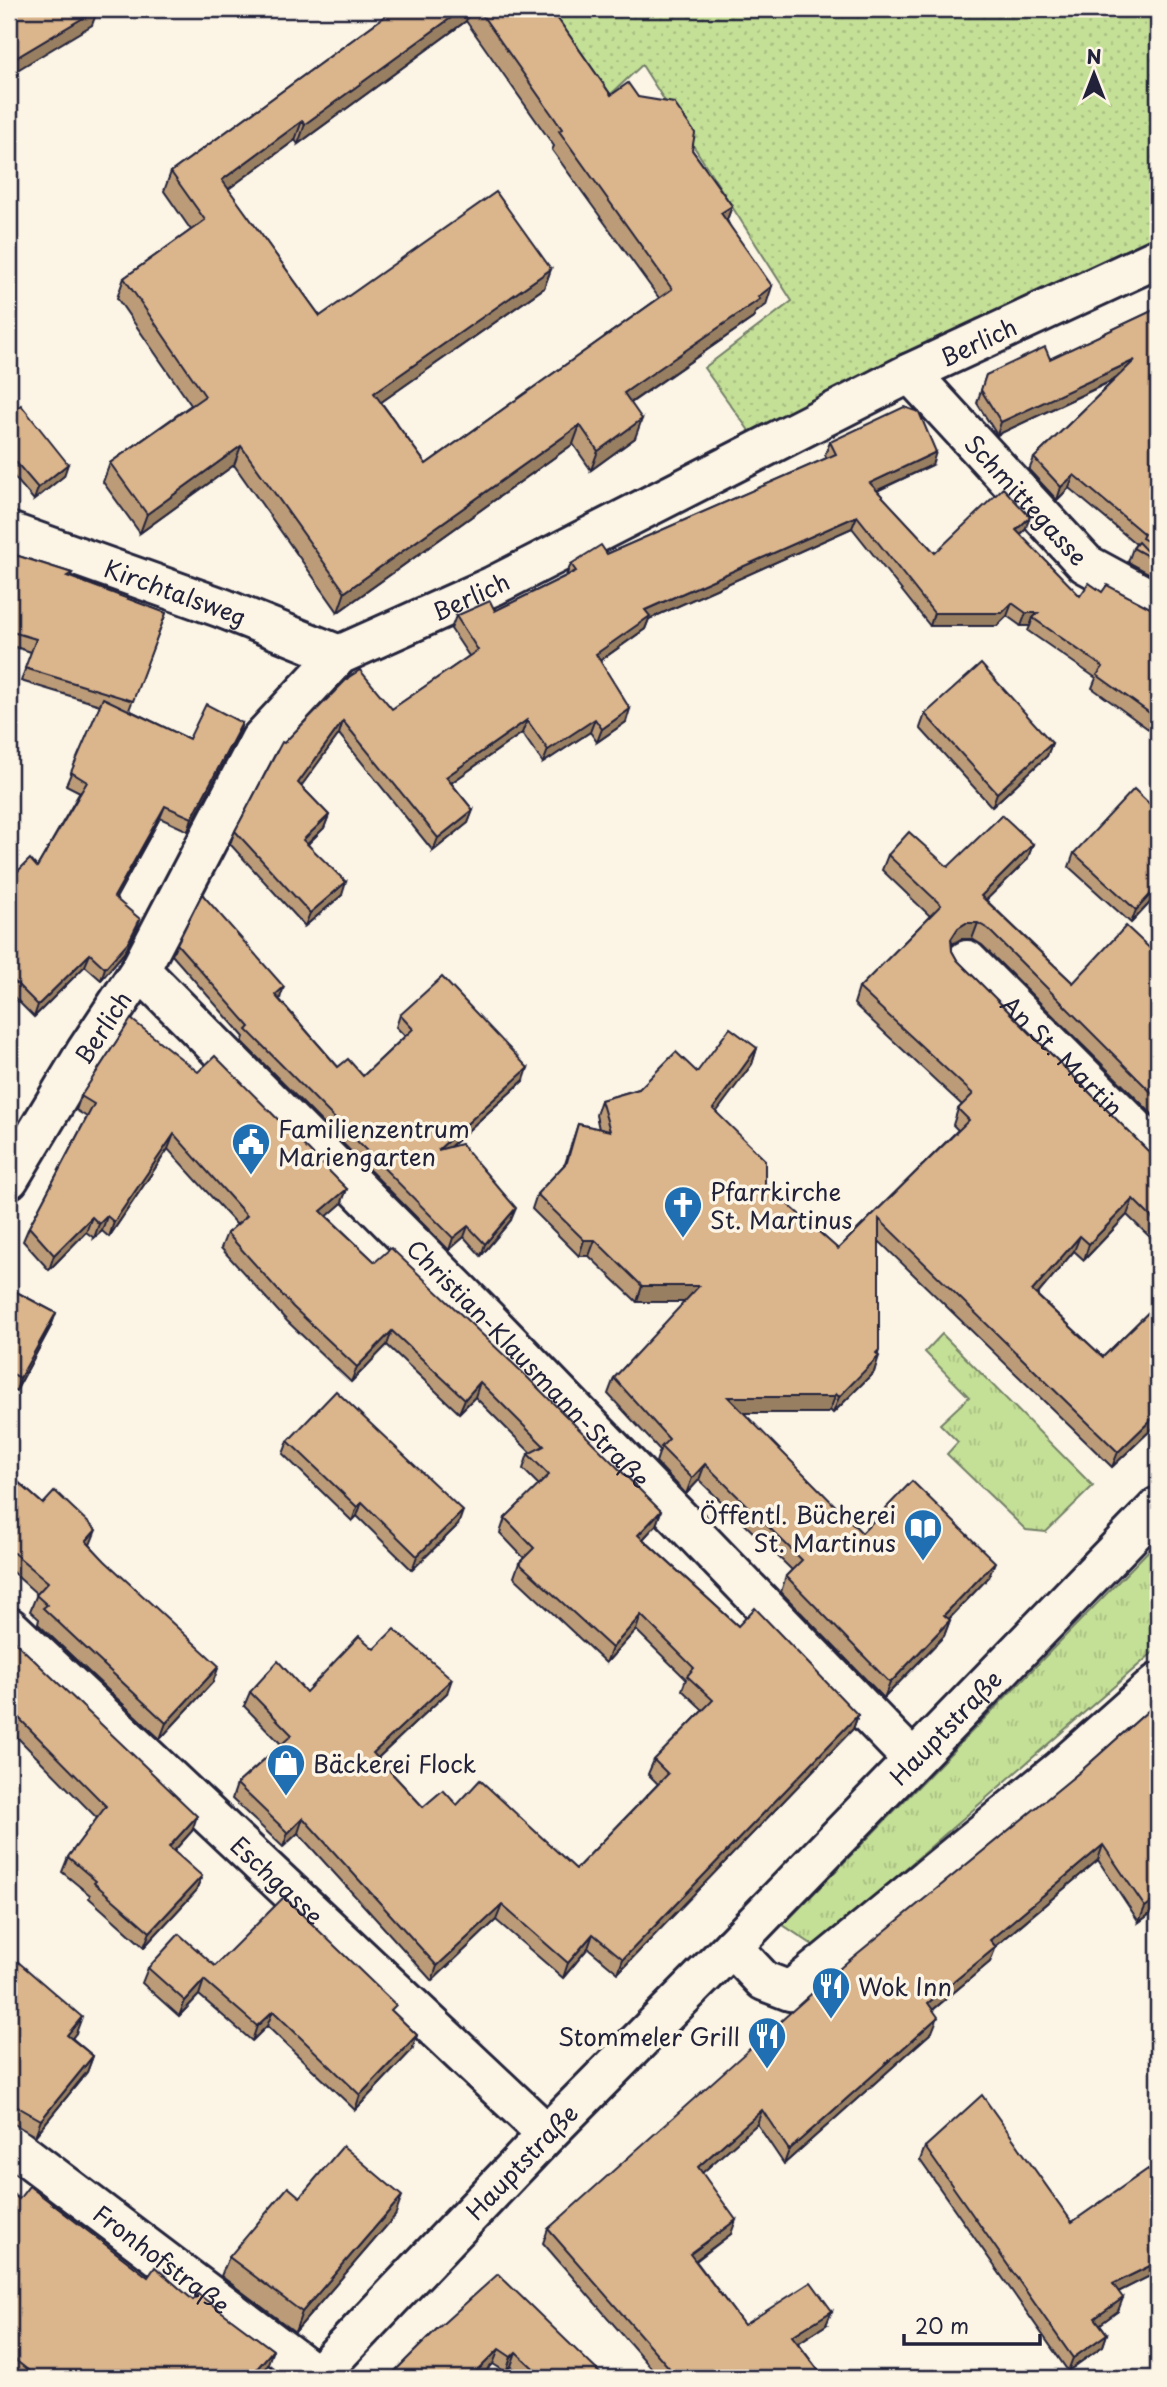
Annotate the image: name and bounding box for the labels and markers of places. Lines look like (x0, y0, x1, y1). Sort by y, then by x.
place label: Familienzentrum Mariengarten (278, 1110, 470, 1174)
public building icon: Familienzentrum Mariengarten (230, 1121, 272, 1176)
place label: Pfarrkirche St. Martinus (710, 1173, 852, 1237)
church icon: Pfarrkirche St. Martinus (662, 1184, 704, 1239)
place label: Öffentl. Bücherei St. Martinus (699, 1496, 896, 1560)
library icon: Öffentl. Bücherei St. Martinus (902, 1507, 944, 1562)
shop icon: Bäckerei Flock (265, 1742, 307, 1797)
place label: Bäckerei Flock (313, 1745, 477, 1781)
restaurant icon: Wok Inn (810, 1965, 852, 2020)
place label: Wok Inn (858, 1968, 952, 2004)
restaurant icon: Stommeler Grill (746, 2015, 788, 2070)
place label: Stommeler Grill (558, 2018, 740, 2054)

